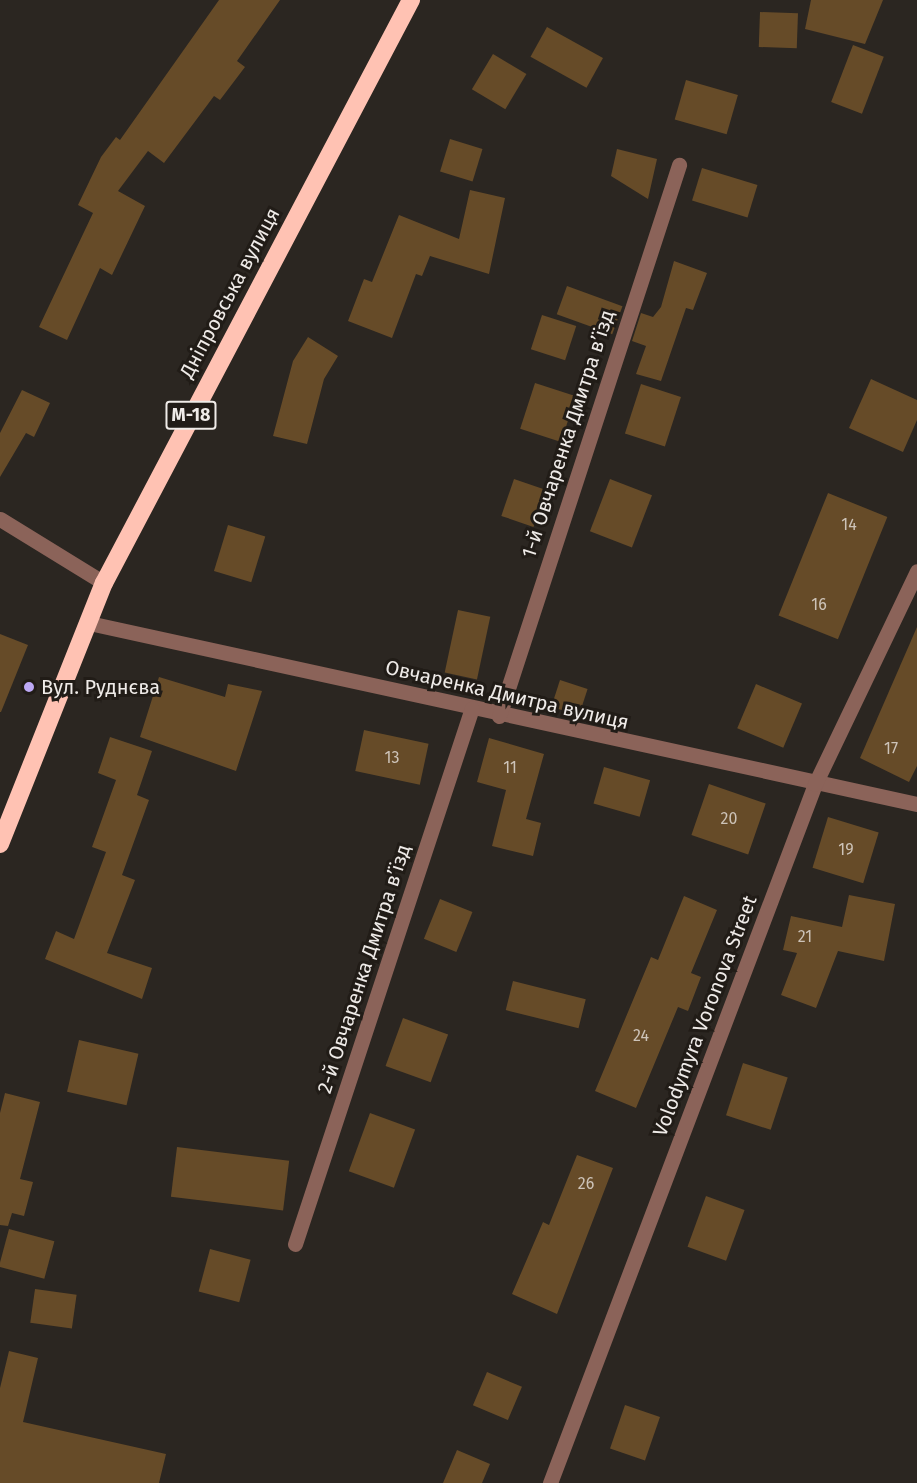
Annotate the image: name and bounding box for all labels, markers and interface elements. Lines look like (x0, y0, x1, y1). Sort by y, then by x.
street label: Дніпровська вулиця (175, 204, 285, 382)
street label: 1-й Овчаренка Дмитра в’їзд (517, 307, 619, 561)
road number: М-18 (164, 400, 218, 430)
house number: 14 (841, 515, 857, 535)
house number: 16 (811, 595, 827, 615)
street label: Овчаренка Дмитра вулиця (383, 655, 631, 735)
place label: Вул. Руднєва (41, 675, 160, 699)
marker: Вул. Руднєва (22, 680, 36, 694)
house number: 17 (884, 739, 898, 759)
house number: 13 (385, 748, 399, 768)
house number: 11 (503, 758, 517, 778)
house number: 20 (721, 809, 737, 829)
house number: 19 (838, 840, 854, 860)
street label: 2-й Овчаренка Дмитра в’їзд (312, 841, 416, 1097)
street label: Volodymyra Voronova Street (648, 892, 762, 1140)
house number: 21 (798, 927, 812, 947)
house number: 24 (633, 1026, 649, 1046)
house number: 26 (578, 1174, 594, 1194)

